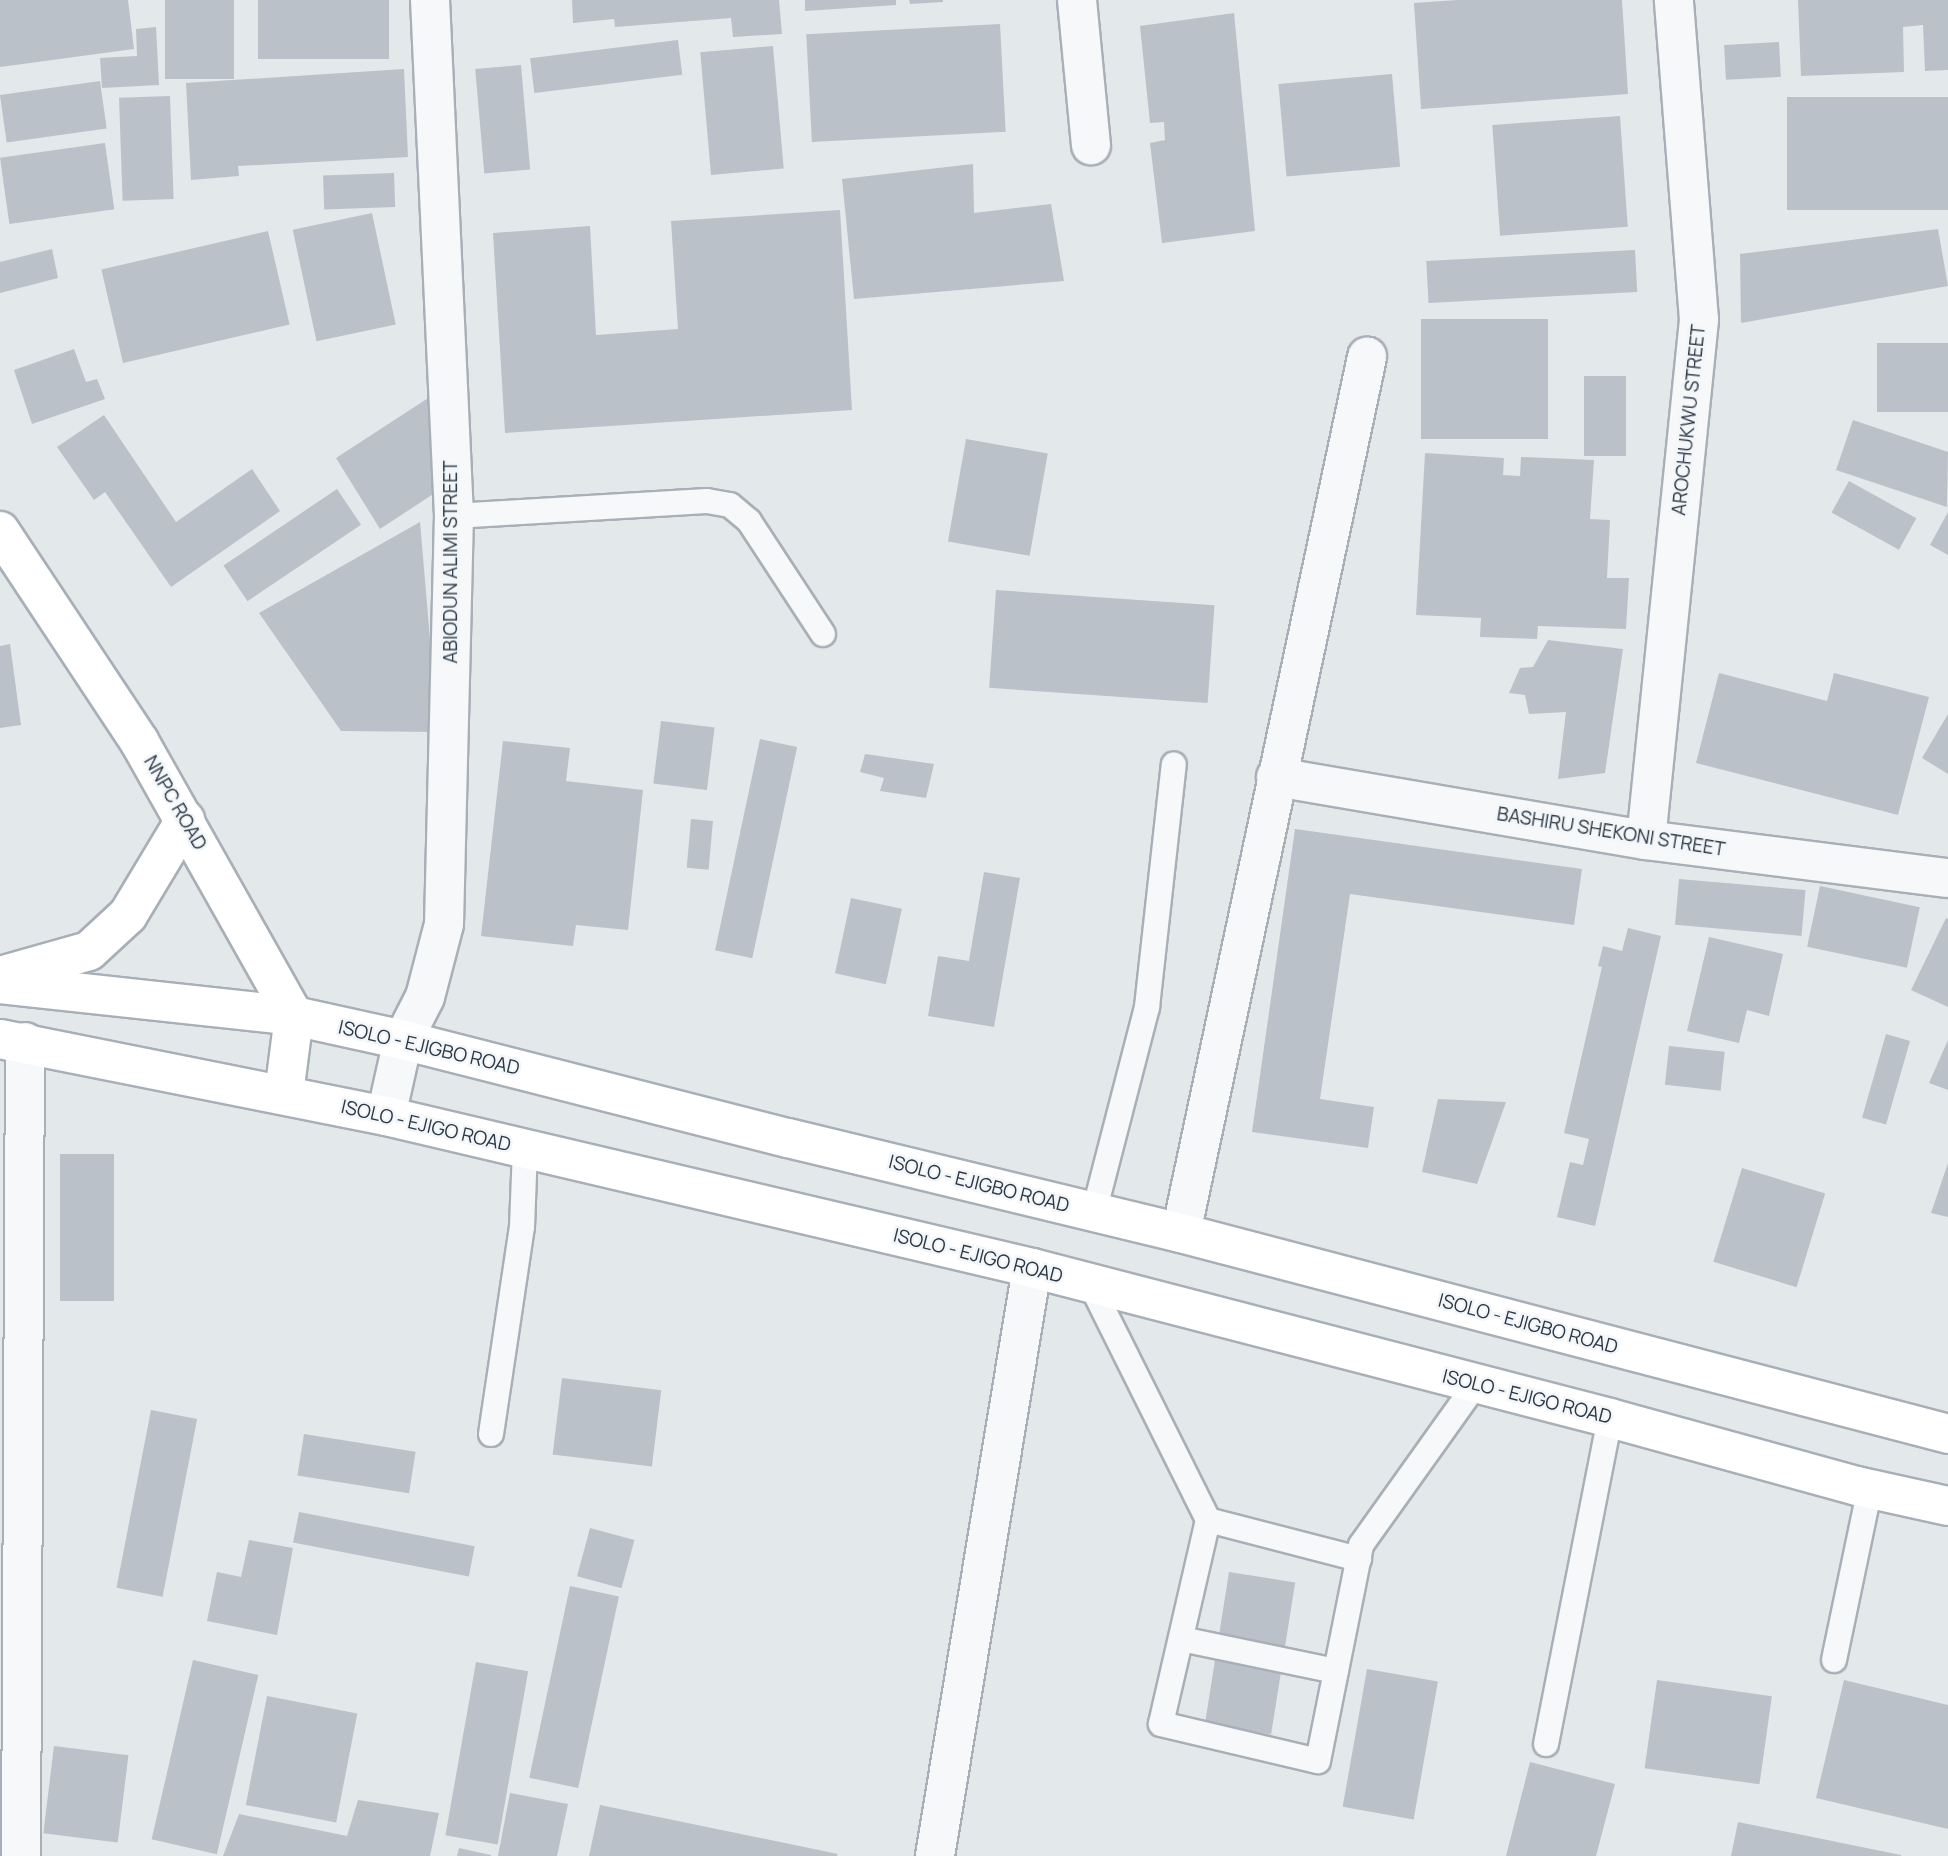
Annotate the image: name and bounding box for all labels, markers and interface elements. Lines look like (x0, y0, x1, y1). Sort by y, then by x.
street label: AROCHUKWU STREET (1668, 323, 1710, 517)
street label: ABIODUN ALIMI STREET (440, 460, 462, 664)
street label: NNPC ROAD (139, 752, 211, 854)
street label: BASHIRU SHEKONI STREET (1495, 803, 1727, 861)
street label: ISOLO - EJIGBO ROAD (336, 1016, 522, 1080)
street label: ISOLO - EJIGO ROAD (339, 1095, 513, 1157)
street label: ISOLO - EJIGBO ROAD (886, 1151, 1072, 1217)
street label: ISOLO - EJIGO ROAD (891, 1224, 1065, 1288)
street label: ISOLO - EJIGBO ROAD (1436, 1289, 1620, 1359)
street label: ISOLO - EJIGO ROAD (1440, 1365, 1614, 1429)

